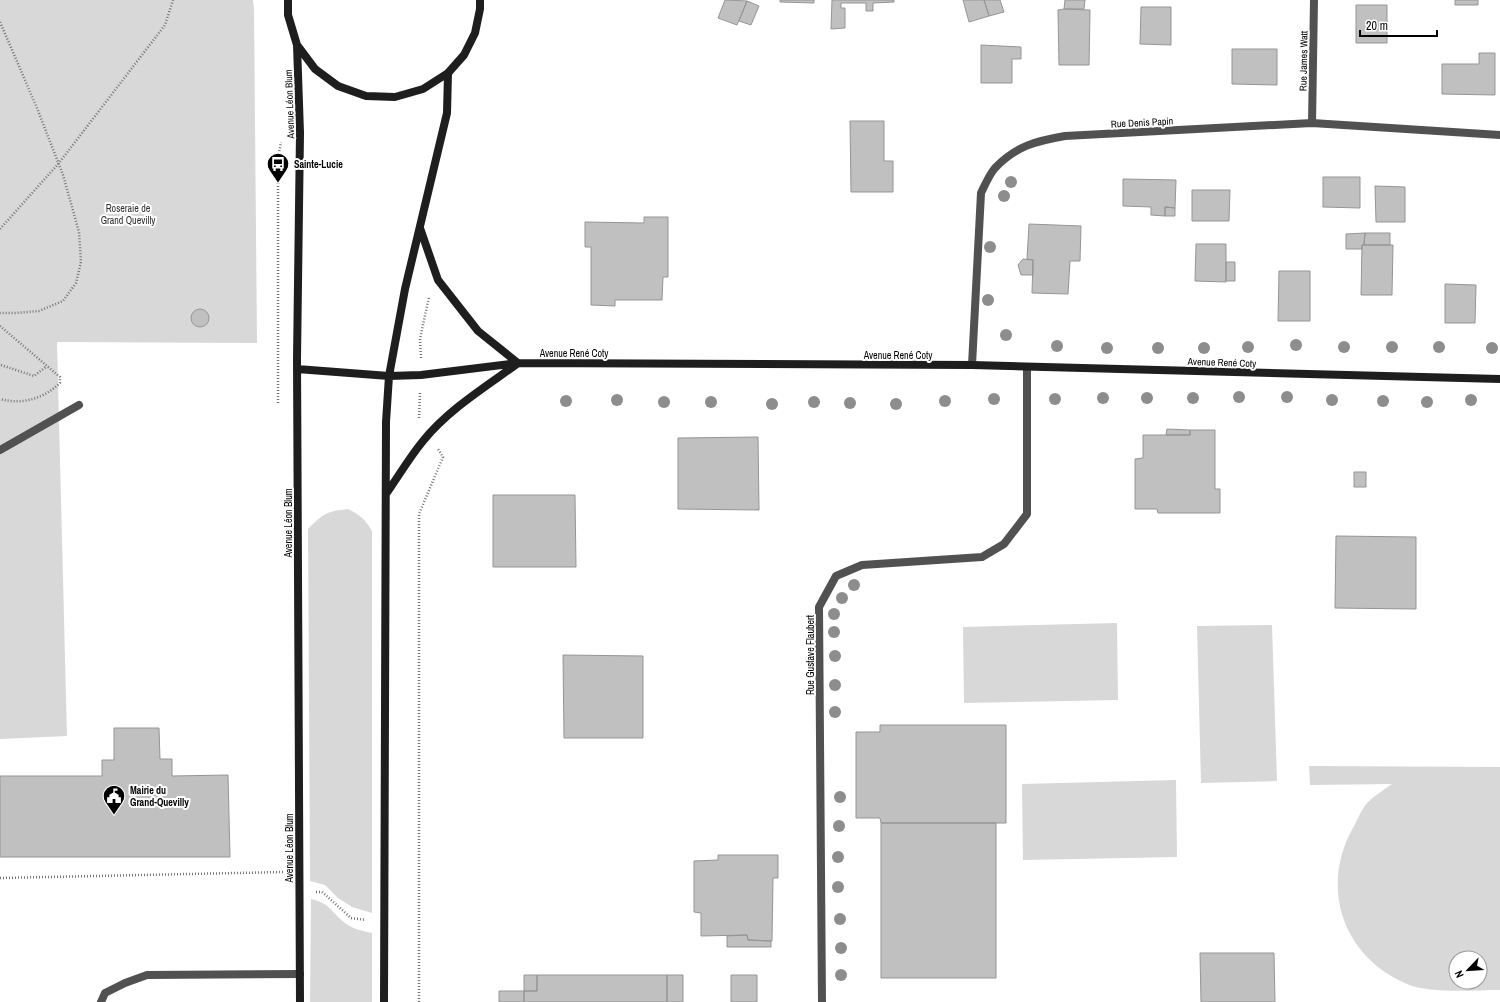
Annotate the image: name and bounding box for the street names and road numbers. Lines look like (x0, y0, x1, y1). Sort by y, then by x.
street label: Rue James Watt (1296, 30, 1311, 91)
street label: Avenue Léon Blum (282, 69, 297, 140)
street label: Rue Denis Papin (1111, 114, 1174, 131)
street label: Avenue René Coty (539, 347, 609, 360)
street label: Avenue René Coty (863, 349, 933, 362)
street label: Avenue René Coty (1186, 355, 1257, 370)
street label: Avenue Léon Blum (282, 488, 295, 559)
street label: Rue Gustave Flaubert (804, 614, 817, 695)
street label: Avenue Léon Blum (283, 813, 296, 884)

